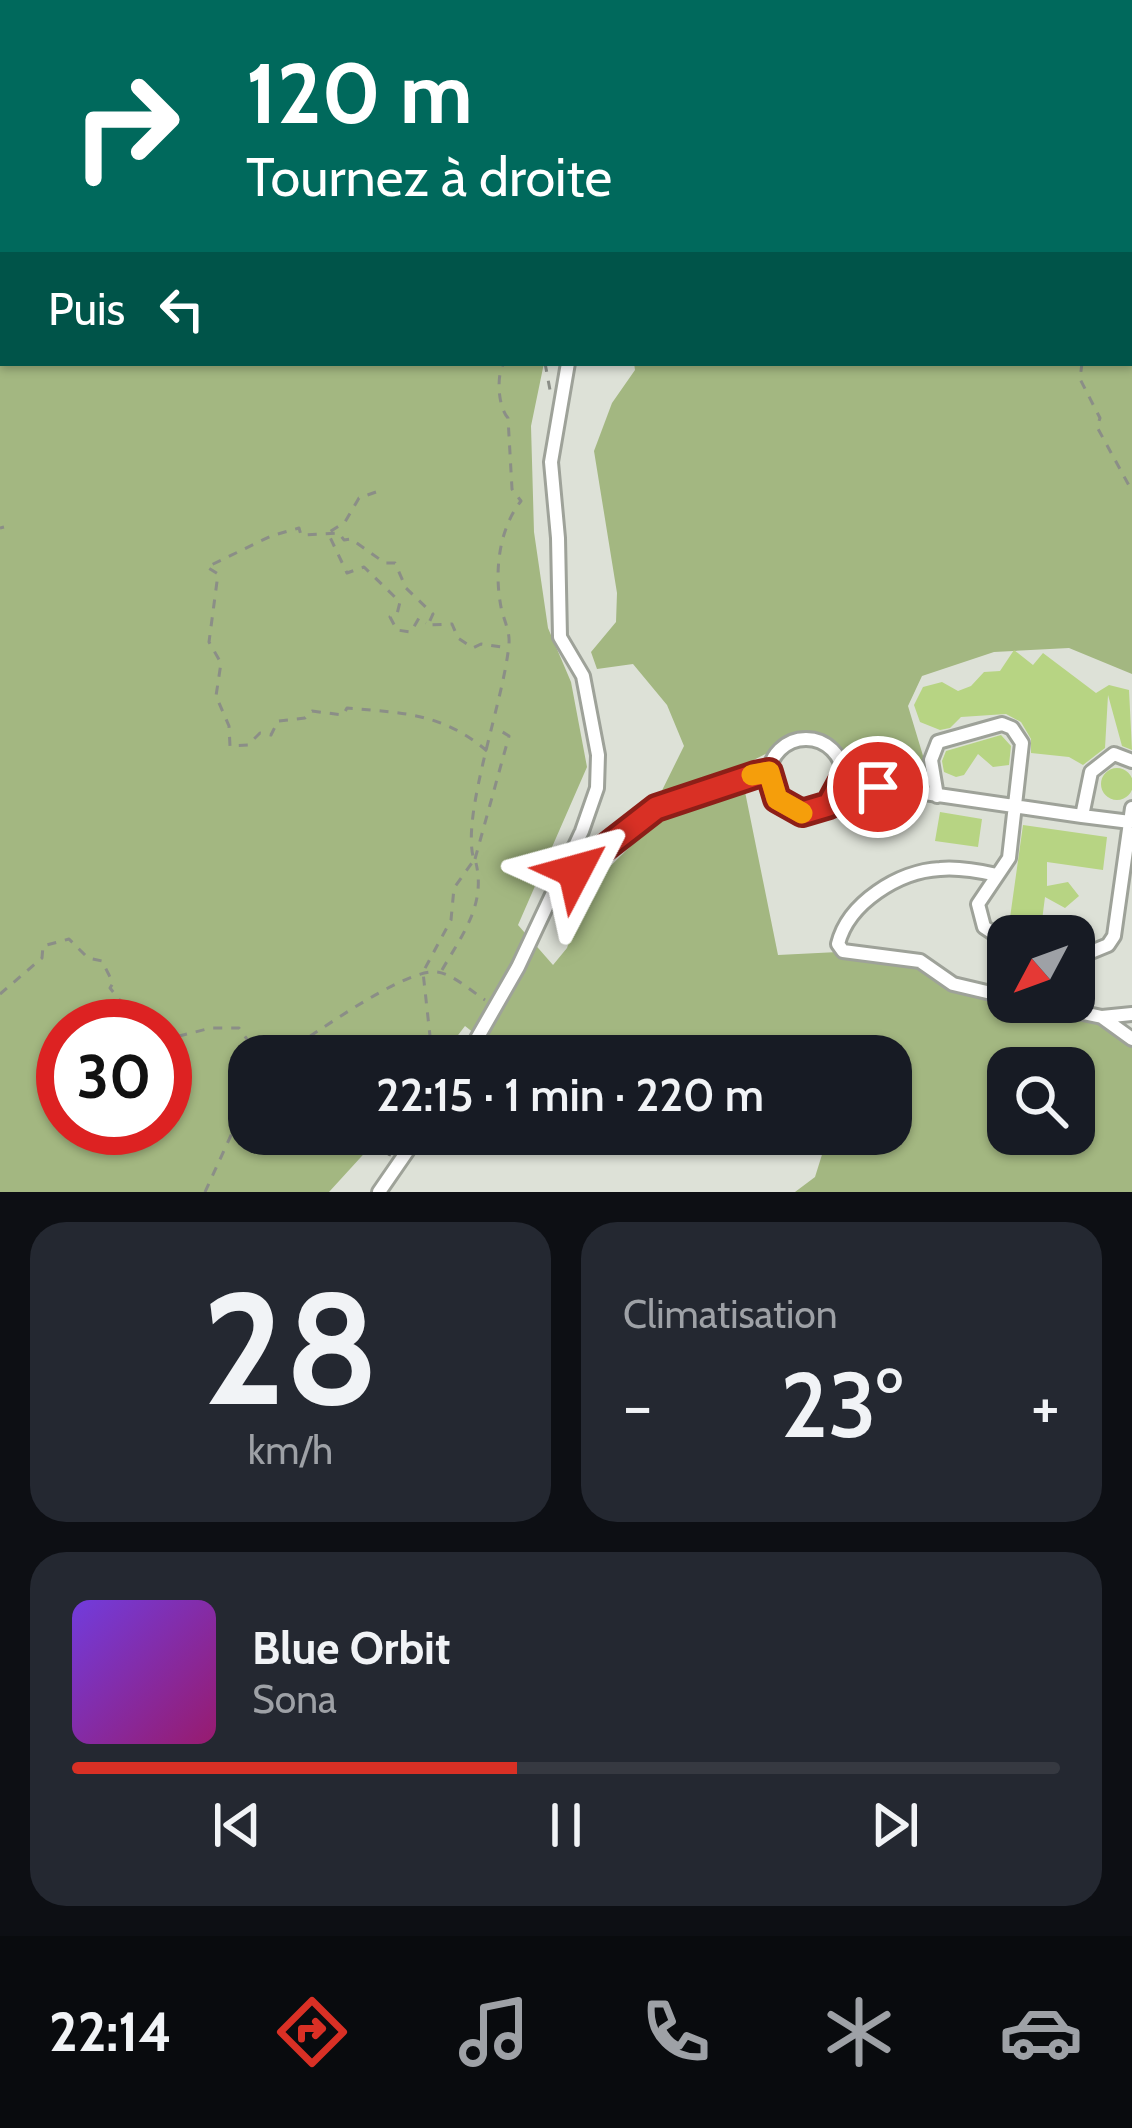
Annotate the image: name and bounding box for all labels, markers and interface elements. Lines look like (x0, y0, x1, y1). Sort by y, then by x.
text: 120 m (246, 42, 473, 144)
icon: right (48, 48, 204, 204)
text: Tournez à droite (246, 144, 612, 210)
icon: left (149, 276, 215, 342)
text: Puis (48, 282, 125, 336)
pin (827, 736, 929, 838)
icon: arrive (845, 754, 911, 820)
position arrow (512, 808, 638, 934)
north arrow (987, 915, 1095, 1023)
map controls (987, 915, 1095, 1155)
speed limit sign: 30 (36, 999, 192, 1155)
button: search (987, 1047, 1095, 1155)
text: 22:15 · 1 min · 220 m (376, 1068, 764, 1122)
text: 28 (202, 1253, 379, 1443)
text: Climatisation (623, 1290, 838, 1338)
text: 23° (780, 1350, 903, 1460)
text: − (623, 1365, 652, 1446)
text: + (1031, 1365, 1060, 1446)
text: km/h (248, 1426, 333, 1474)
text: Blue Orbit (252, 1621, 450, 1675)
text: Sona (252, 1675, 337, 1723)
icon: previous (204, 1792, 270, 1858)
icon: pause (533, 1792, 599, 1858)
icon: next (862, 1792, 928, 1858)
icon: directions (270, 1990, 354, 2074)
icon: music (452, 1990, 536, 2074)
icon: phone (634, 1990, 718, 2074)
icon: climate (817, 1990, 901, 2074)
icon: car (999, 1990, 1083, 2074)
text: 22:14 (49, 1999, 172, 2065)

